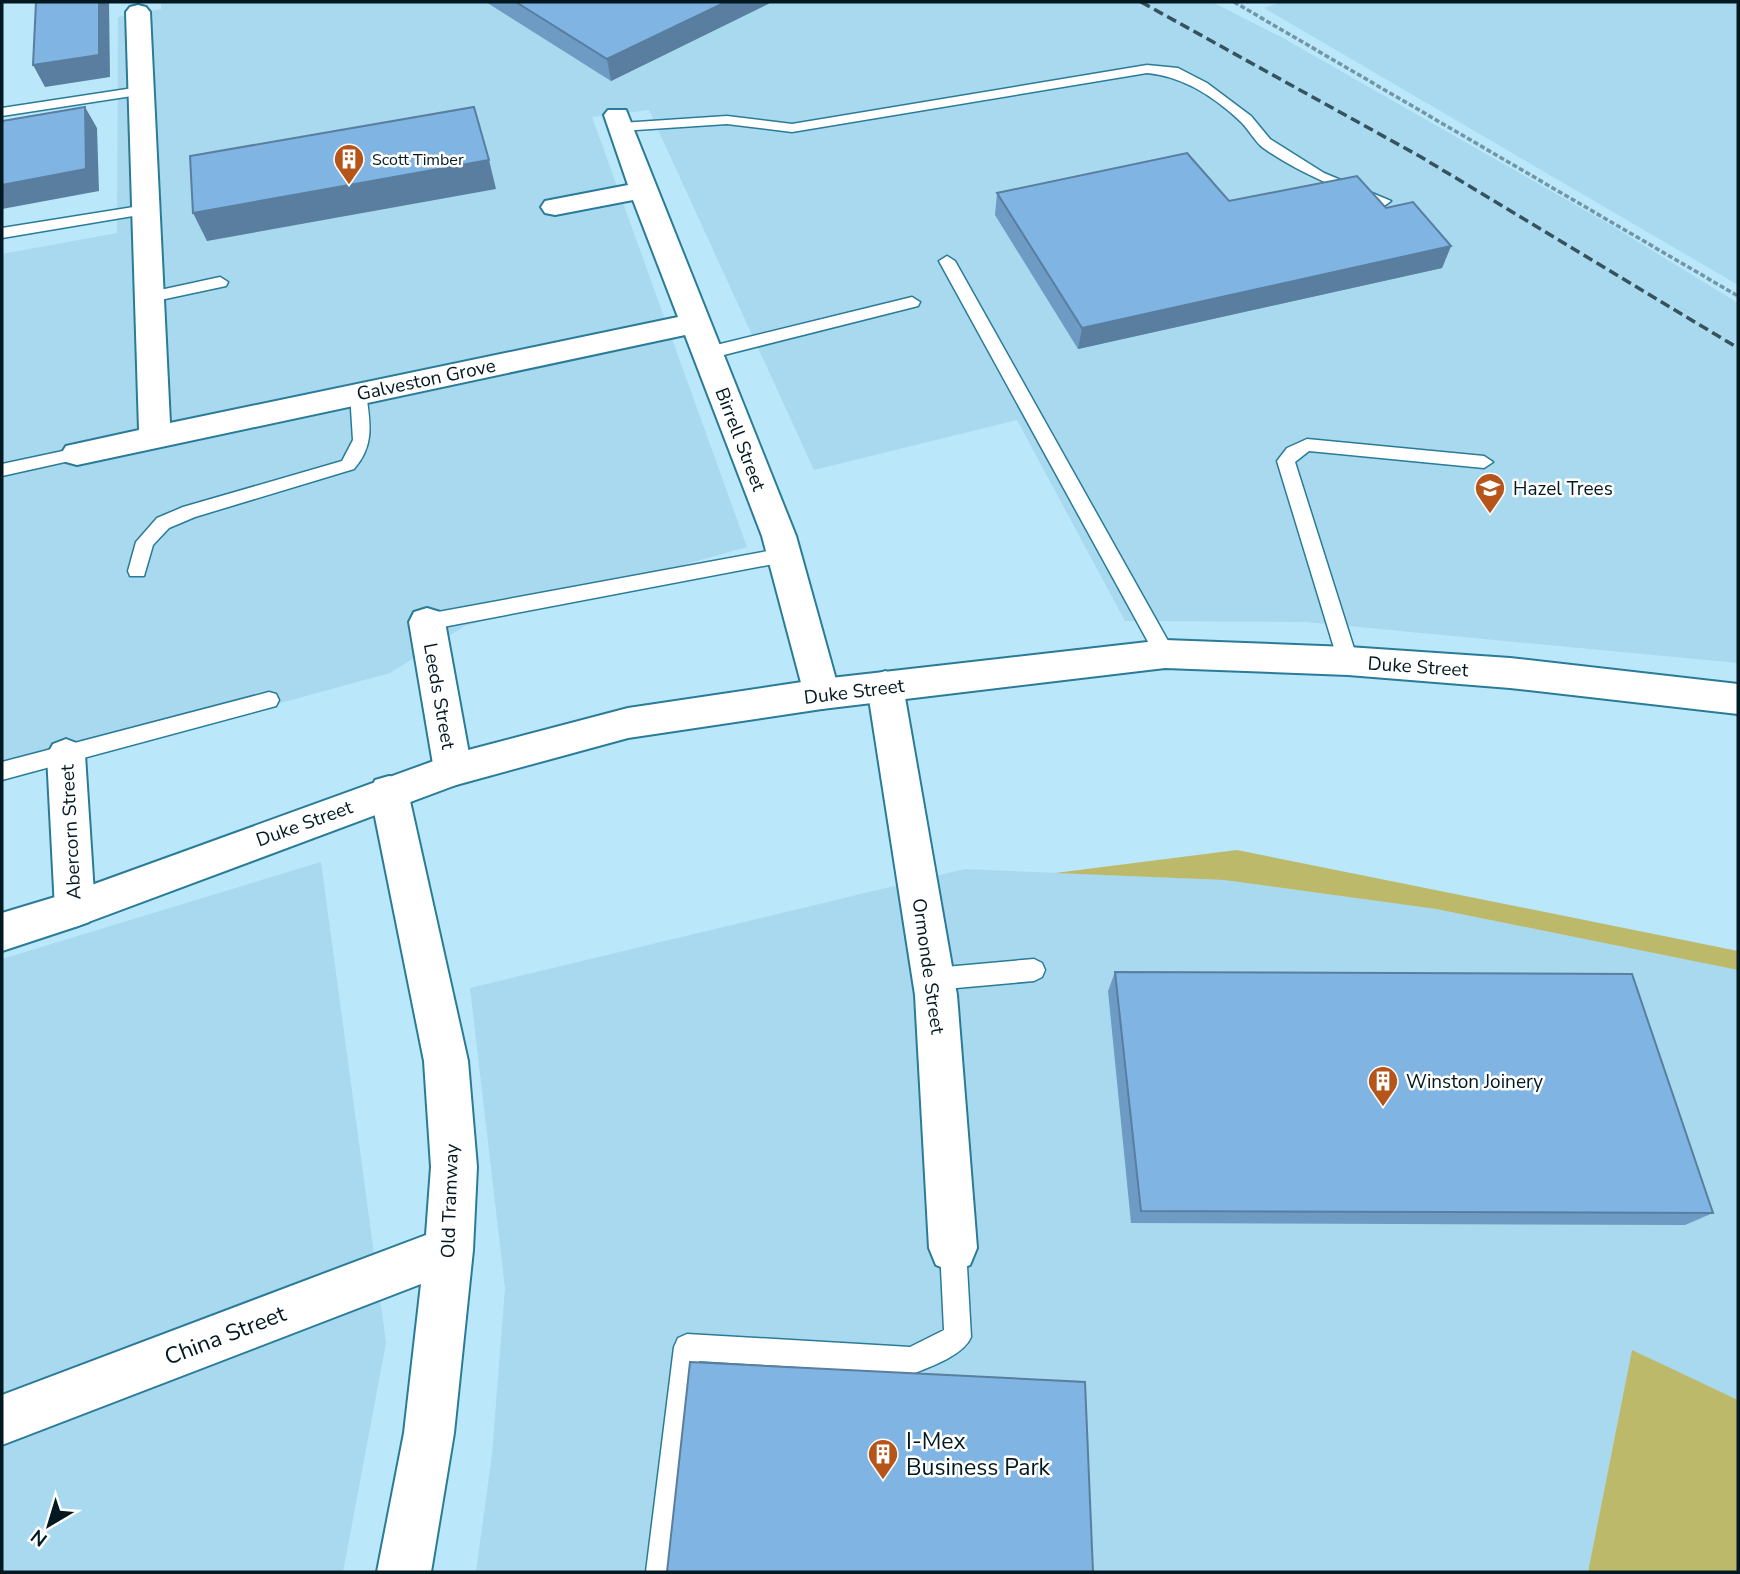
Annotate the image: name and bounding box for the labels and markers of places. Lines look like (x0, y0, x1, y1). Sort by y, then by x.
building icon: Scott Timber (332, 142, 366, 186)
place label: Scott Timber (372, 149, 464, 171)
school or university icon: Hazel Trees (1473, 471, 1507, 515)
place label: Hazel Trees (1513, 476, 1613, 502)
building icon: Winston Joinery (1366, 1064, 1400, 1108)
place label: Winston Joinery (1406, 1069, 1543, 1095)
place label: I-Mex Business Park (906, 1426, 1051, 1483)
building icon: I-Mex Business Park (866, 1437, 900, 1481)

